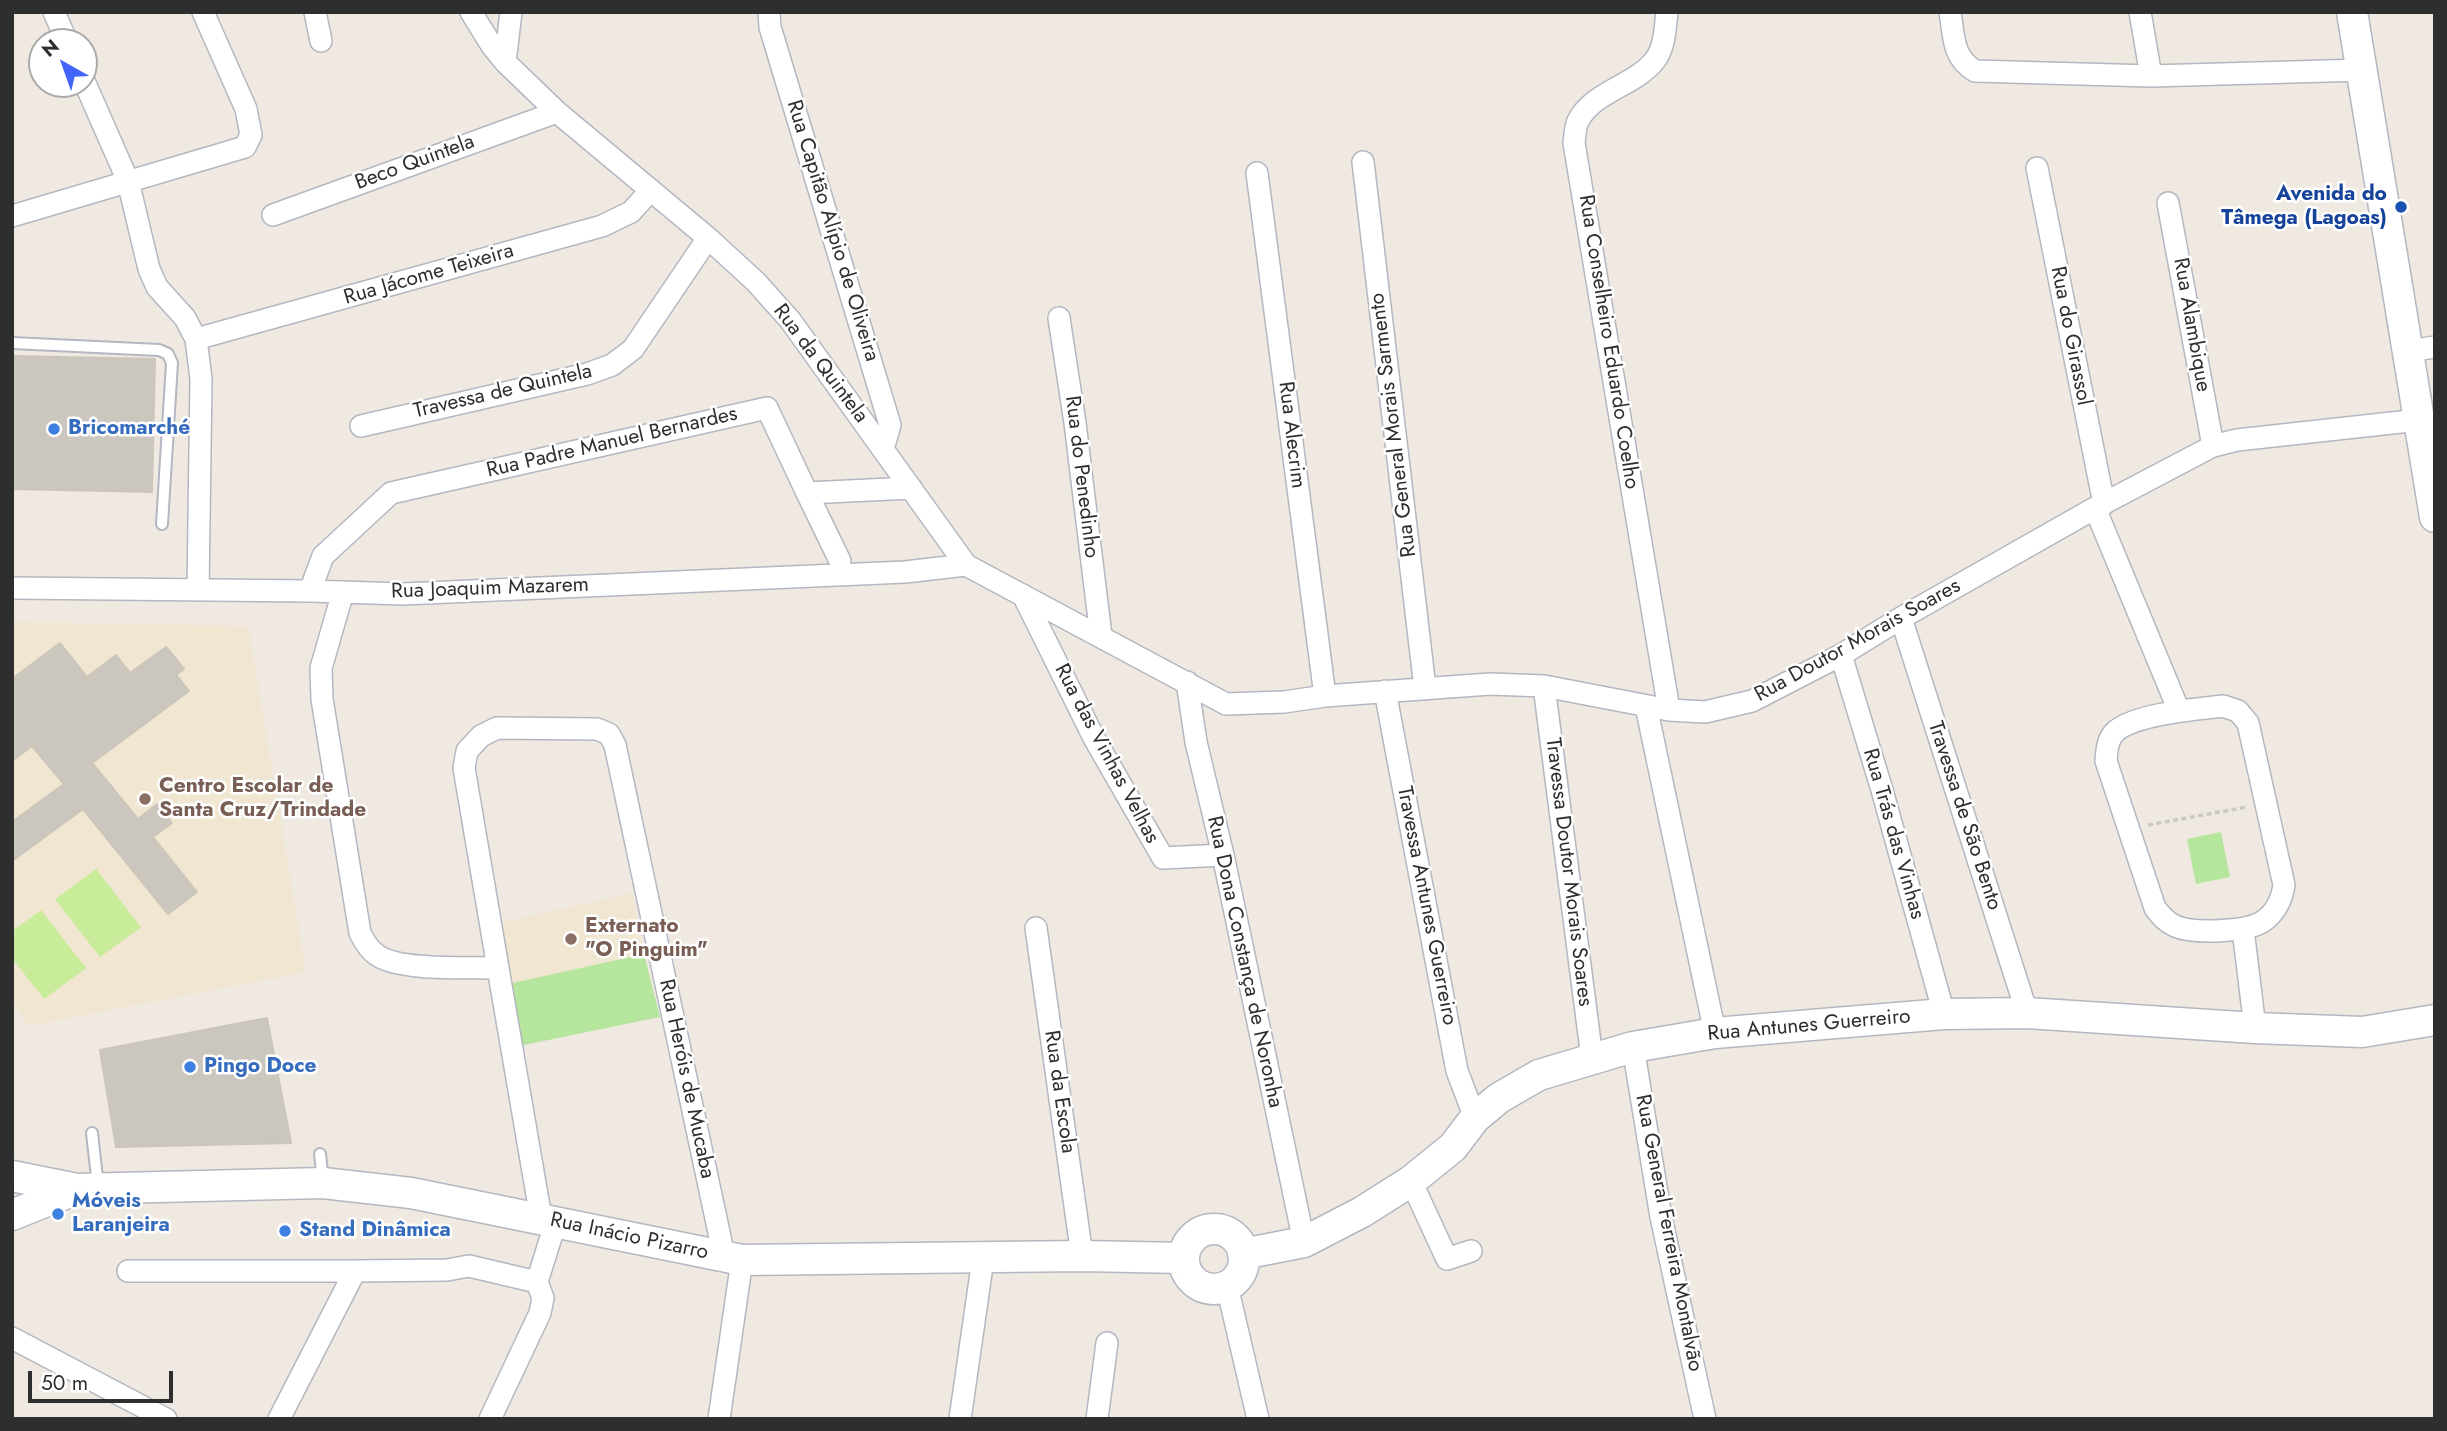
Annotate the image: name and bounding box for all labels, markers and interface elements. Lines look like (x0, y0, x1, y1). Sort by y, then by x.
north arrow (28, 28, 98, 98)
text: N (36, 33, 65, 63)
street label: Rua Capitão Alípio de Oliveira (780, 97, 884, 365)
street label: Beco Quintela (352, 130, 478, 196)
place label: Avenida do Tâmega (Lagoas) (2221, 182, 2387, 232)
street label: Rua Conselheiro Eduardo Coelho (1572, 193, 1644, 491)
marker: Avenida do Tâmega (Lagoas) (2393, 199, 2409, 215)
street label: Rua Jácome Teixeira (341, 239, 517, 311)
street label: Rua Alambique (2167, 256, 2215, 394)
street label: Rua do Girassol (2044, 264, 2096, 408)
street label: Rua General Morais Sarmento (1365, 291, 1423, 559)
street label: Rua da Quintela (767, 300, 873, 428)
street label: Travessa de Quintela (411, 359, 595, 425)
street label: Rua Alecrim (1272, 380, 1310, 490)
street label: Rua do Penedinho (1059, 394, 1103, 560)
street label: Rua Padre Manuel Bernardes (484, 402, 740, 484)
place label: Bricomarché (68, 416, 190, 442)
marker: Bricomarché (46, 421, 62, 437)
street label: Rua Joaquim Mazarem (391, 573, 589, 605)
street label: Rua Doutor Morais Soares (1751, 574, 1965, 708)
street label: Rua das Vinhas Velhas (1048, 660, 1164, 848)
street label: Travessa de São Bento (1922, 718, 2006, 914)
street label: Travessa Doutor Morais Soares (1539, 736, 1597, 1008)
street label: Rua Trás das Vinhas (1857, 746, 1929, 922)
place label: Centro Escolar de Santa Cruz/Trindade (159, 774, 366, 824)
street label: Travessa Antunes Guerreiro (1390, 784, 1462, 1028)
marker: Centro Escolar de Santa Cruz/Trindade (137, 791, 153, 807)
street label: Rua Dona Constança de Noronha (1201, 814, 1287, 1110)
place label: Externato "O Pinguim" (585, 914, 708, 964)
marker: Externato "O Pinguim" (563, 931, 579, 947)
street label: Rua Heróis de Mucaba (653, 977, 719, 1181)
street label: Rua Antunes Guerreiro (1707, 1005, 1911, 1047)
street label: Rua da Escola (1038, 1029, 1080, 1155)
place label: Pingo Doce (204, 1054, 317, 1080)
marker: Pingo Doce (182, 1059, 198, 1075)
street label: Rua General Ferreira Montalvão (1629, 1092, 1707, 1374)
place label: Móveis Laranjeira (72, 1189, 170, 1239)
marker: Móveis Laranjeira (50, 1206, 66, 1222)
street label: Rua Inácio Pizarro (548, 1208, 710, 1266)
place label: Stand Dinâmica (299, 1218, 451, 1244)
marker: Stand Dinâmica (277, 1223, 293, 1239)
scale bar (32, 1358, 177, 1402)
text: 50 m (41, 1368, 88, 1398)

